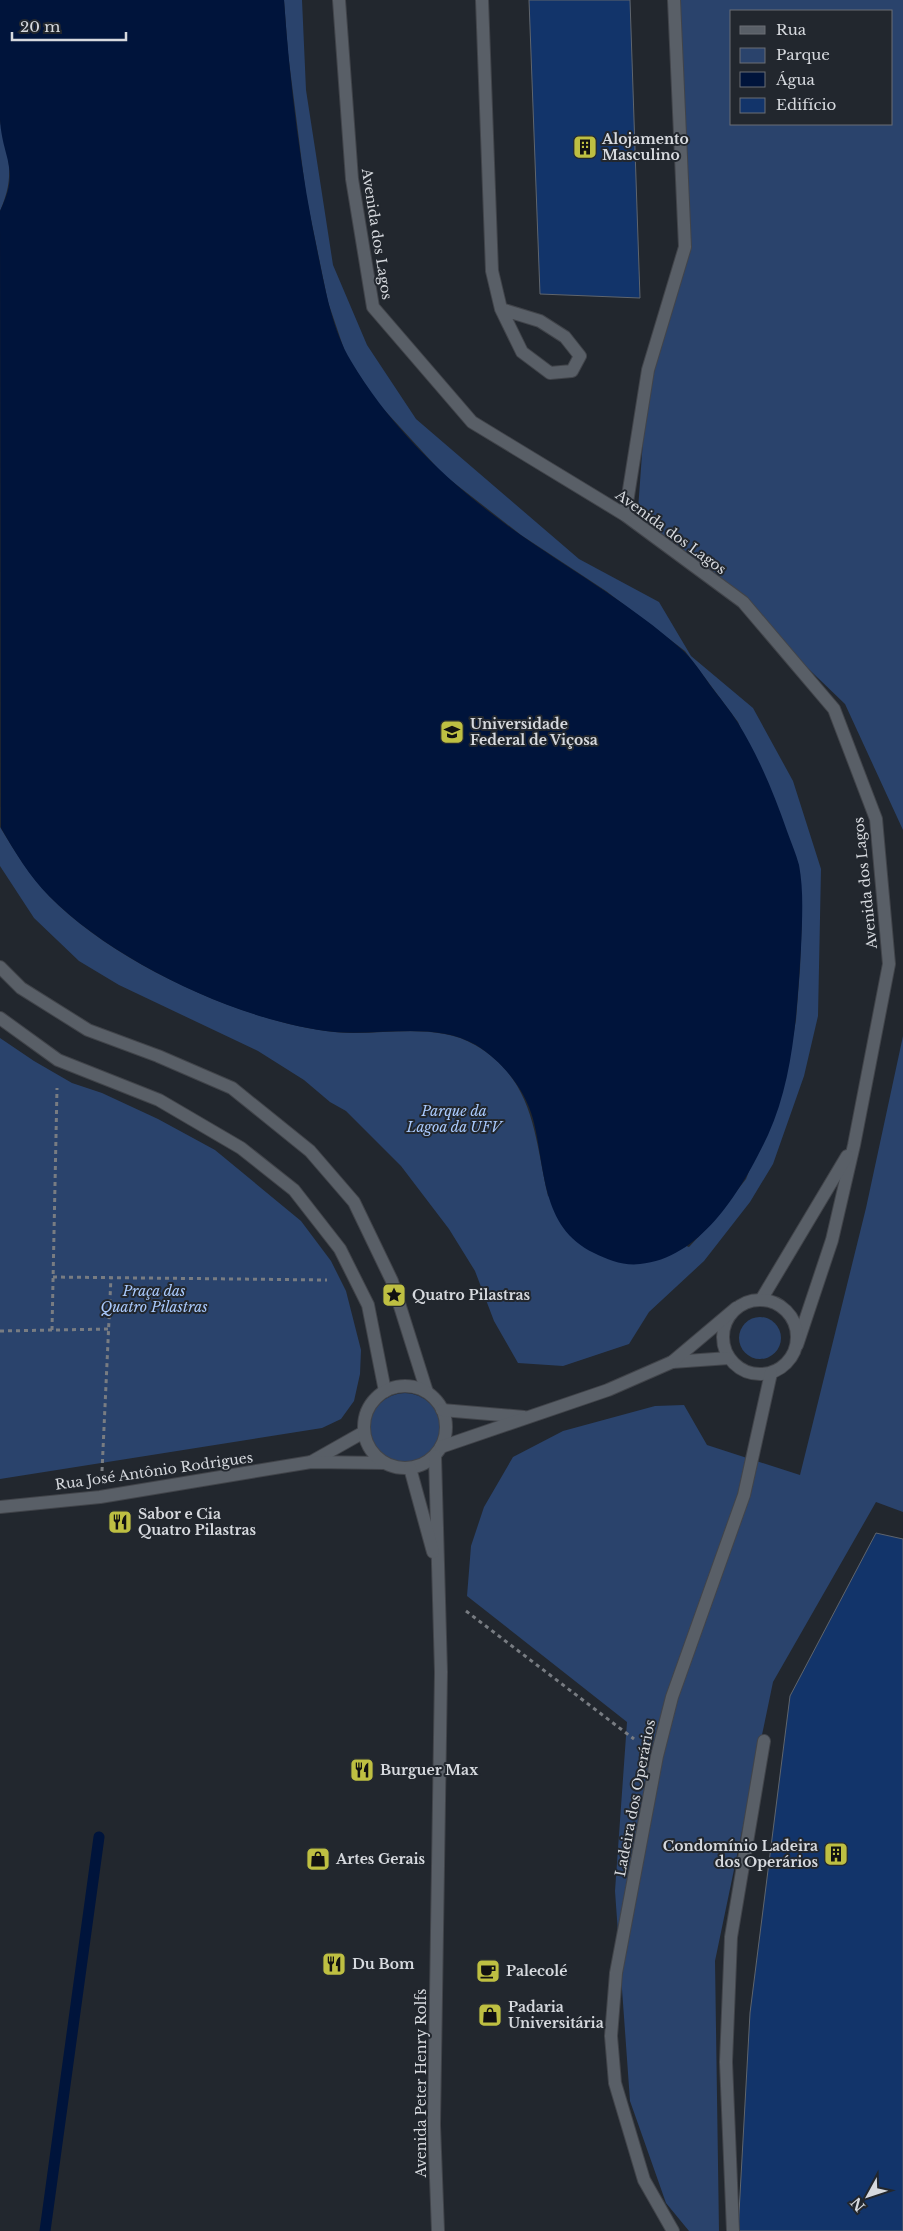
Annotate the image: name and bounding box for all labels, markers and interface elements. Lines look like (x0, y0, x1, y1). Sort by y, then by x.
scale bar (12, 10, 126, 42)
legend (730, 10, 893, 125)
text: 20 m (20, 17, 60, 36)
text: Rua (776, 20, 807, 39)
text: Parque (776, 45, 830, 64)
text: Água (775, 70, 816, 89)
text: Edifício (776, 95, 837, 114)
place label: Alojamento Masculino (601, 130, 689, 164)
building icon: Alojamento Masculino (572, 134, 598, 160)
street label: Avenida dos Lagos (358, 166, 396, 301)
street label: Avenida dos Lagos (611, 485, 730, 578)
place label: Universidade Federal de Viçosa (470, 715, 598, 749)
school or university icon: Universidade Federal de Viçosa (439, 719, 465, 745)
street label: Avenida dos Lagos (849, 816, 881, 951)
park label: Parque da Lagoa da UFV (406, 1102, 504, 1136)
park label: Praça das Quatro Pilastras (100, 1282, 208, 1316)
place icon: Quatro Pilastras (381, 1282, 407, 1308)
place label: Quatro Pilastras (412, 1286, 530, 1304)
street label: Rua José Antônio Rodrigues (54, 1448, 254, 1494)
place label: Sabor e Cia Quatro Pilastras (138, 1505, 256, 1539)
restaurant icon: Sabor e Cia Quatro Pilastras (107, 1509, 133, 1535)
street label: Ladeira dos Operários (611, 1718, 659, 1878)
restaurant icon: Burguer Max (349, 1757, 375, 1783)
place label: Burguer Max (380, 1761, 479, 1779)
place label: Condomínio Ladeira dos Operários (663, 1837, 818, 1871)
building icon: Condomínio Ladeira dos Operários (823, 1841, 849, 1867)
shop icon: Artes Gerais (305, 1846, 331, 1872)
place label: Artes Gerais (335, 1850, 426, 1868)
restaurant icon: Du Bom (321, 1951, 347, 1977)
place label: Du Bom (352, 1955, 415, 1973)
cafe icon: Palecolé (475, 1958, 501, 1984)
place label: Palecolé (506, 1962, 567, 1980)
street label: Avenida Peter Henry Rolfs (412, 1989, 430, 2178)
place label: Padaria Universitária (508, 1998, 604, 2032)
shop icon: Padaria Universitária (477, 2002, 503, 2028)
north arrow (843, 2171, 893, 2221)
text: N (847, 2194, 869, 2215)

